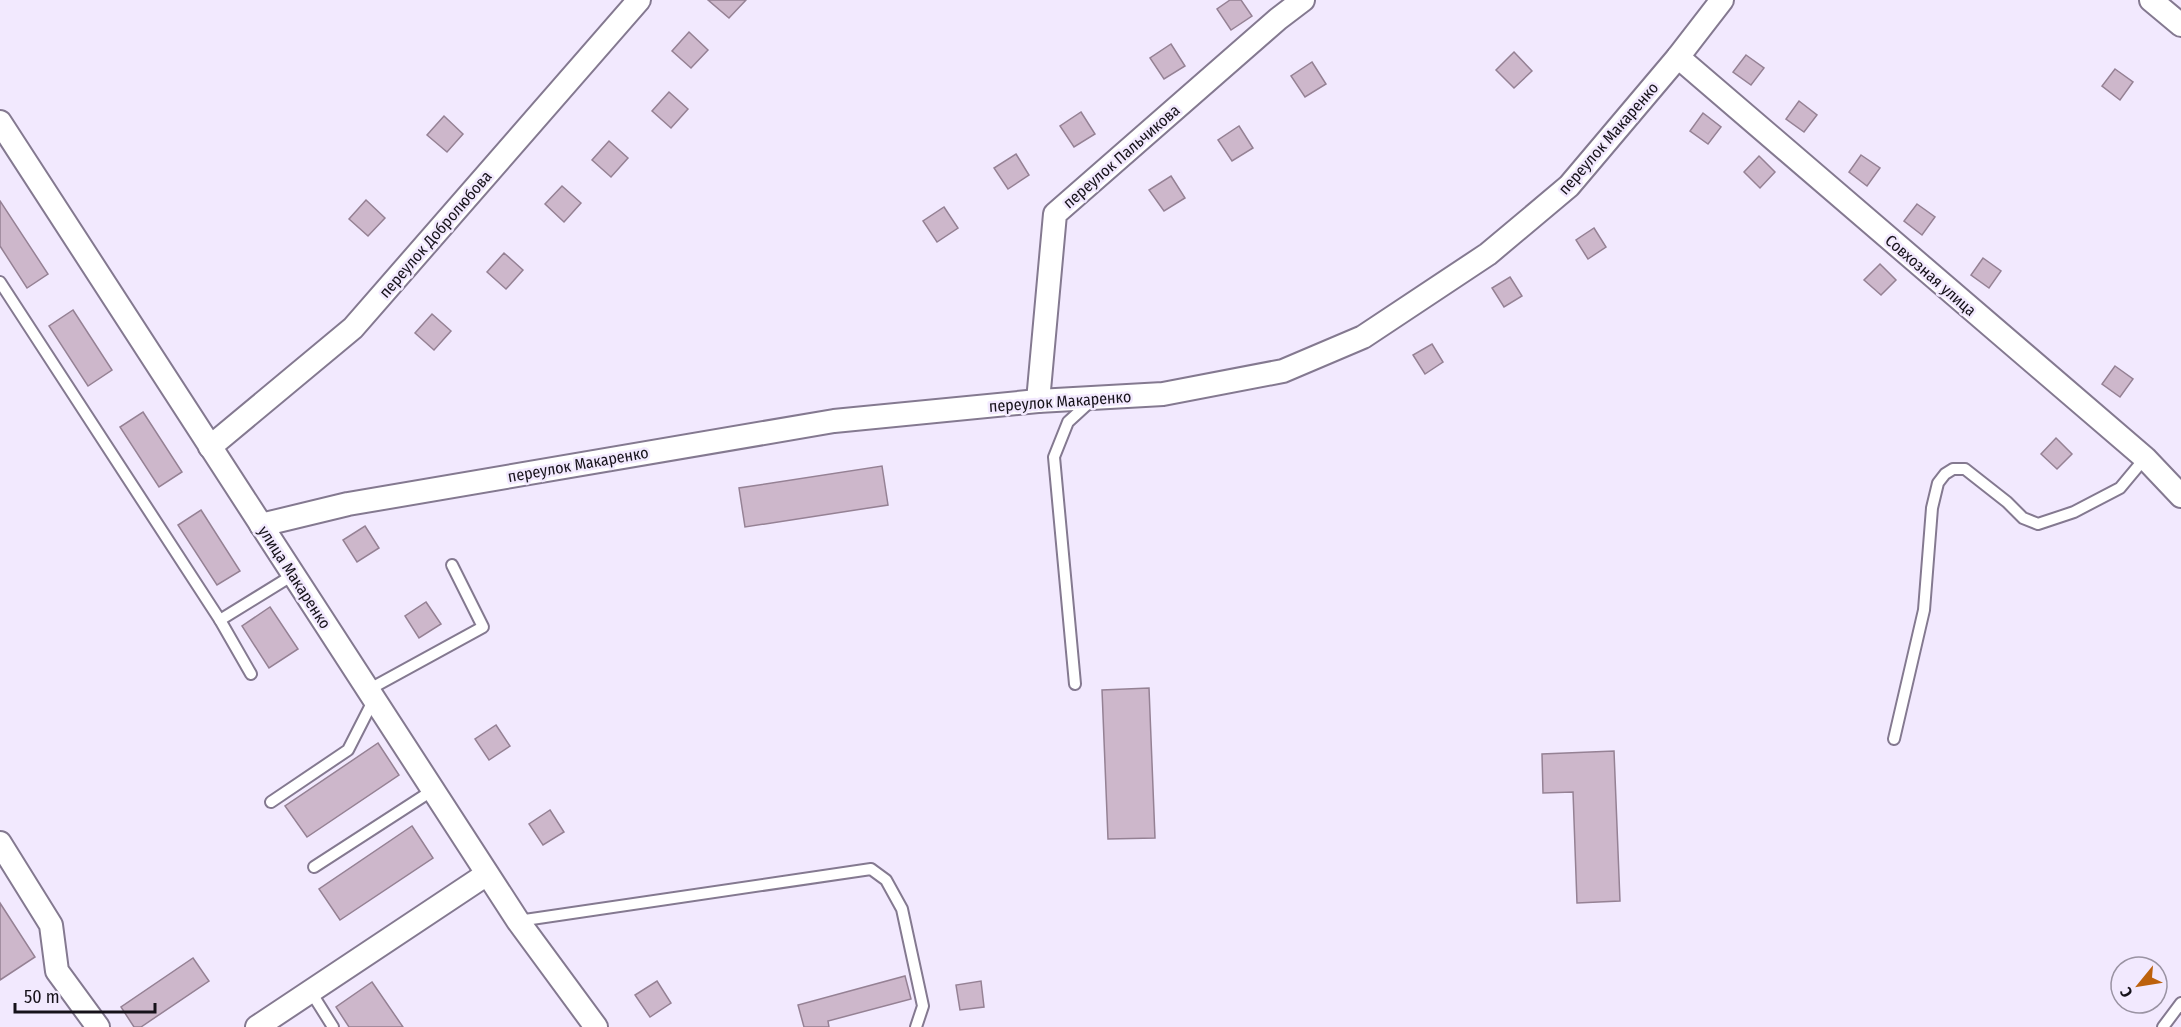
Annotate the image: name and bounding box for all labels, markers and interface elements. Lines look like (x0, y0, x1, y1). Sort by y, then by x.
street label: переулок Макаренко (1554, 78, 1662, 198)
street label: переулок Пальчикова (1059, 100, 1184, 212)
street label: переулок Добролюбова (375, 167, 496, 302)
street label: Совхозная улица (1881, 231, 1980, 320)
street label: переулок Макаренко (988, 387, 1132, 416)
street label: переулок Макаренко (506, 443, 650, 486)
street label: улица Макаренко (254, 522, 335, 632)
north arrow (2109, 955, 2169, 1015)
scale bar (15, 976, 154, 1014)
text: С (2116, 983, 2137, 1001)
text: 50 m (24, 986, 60, 1008)

